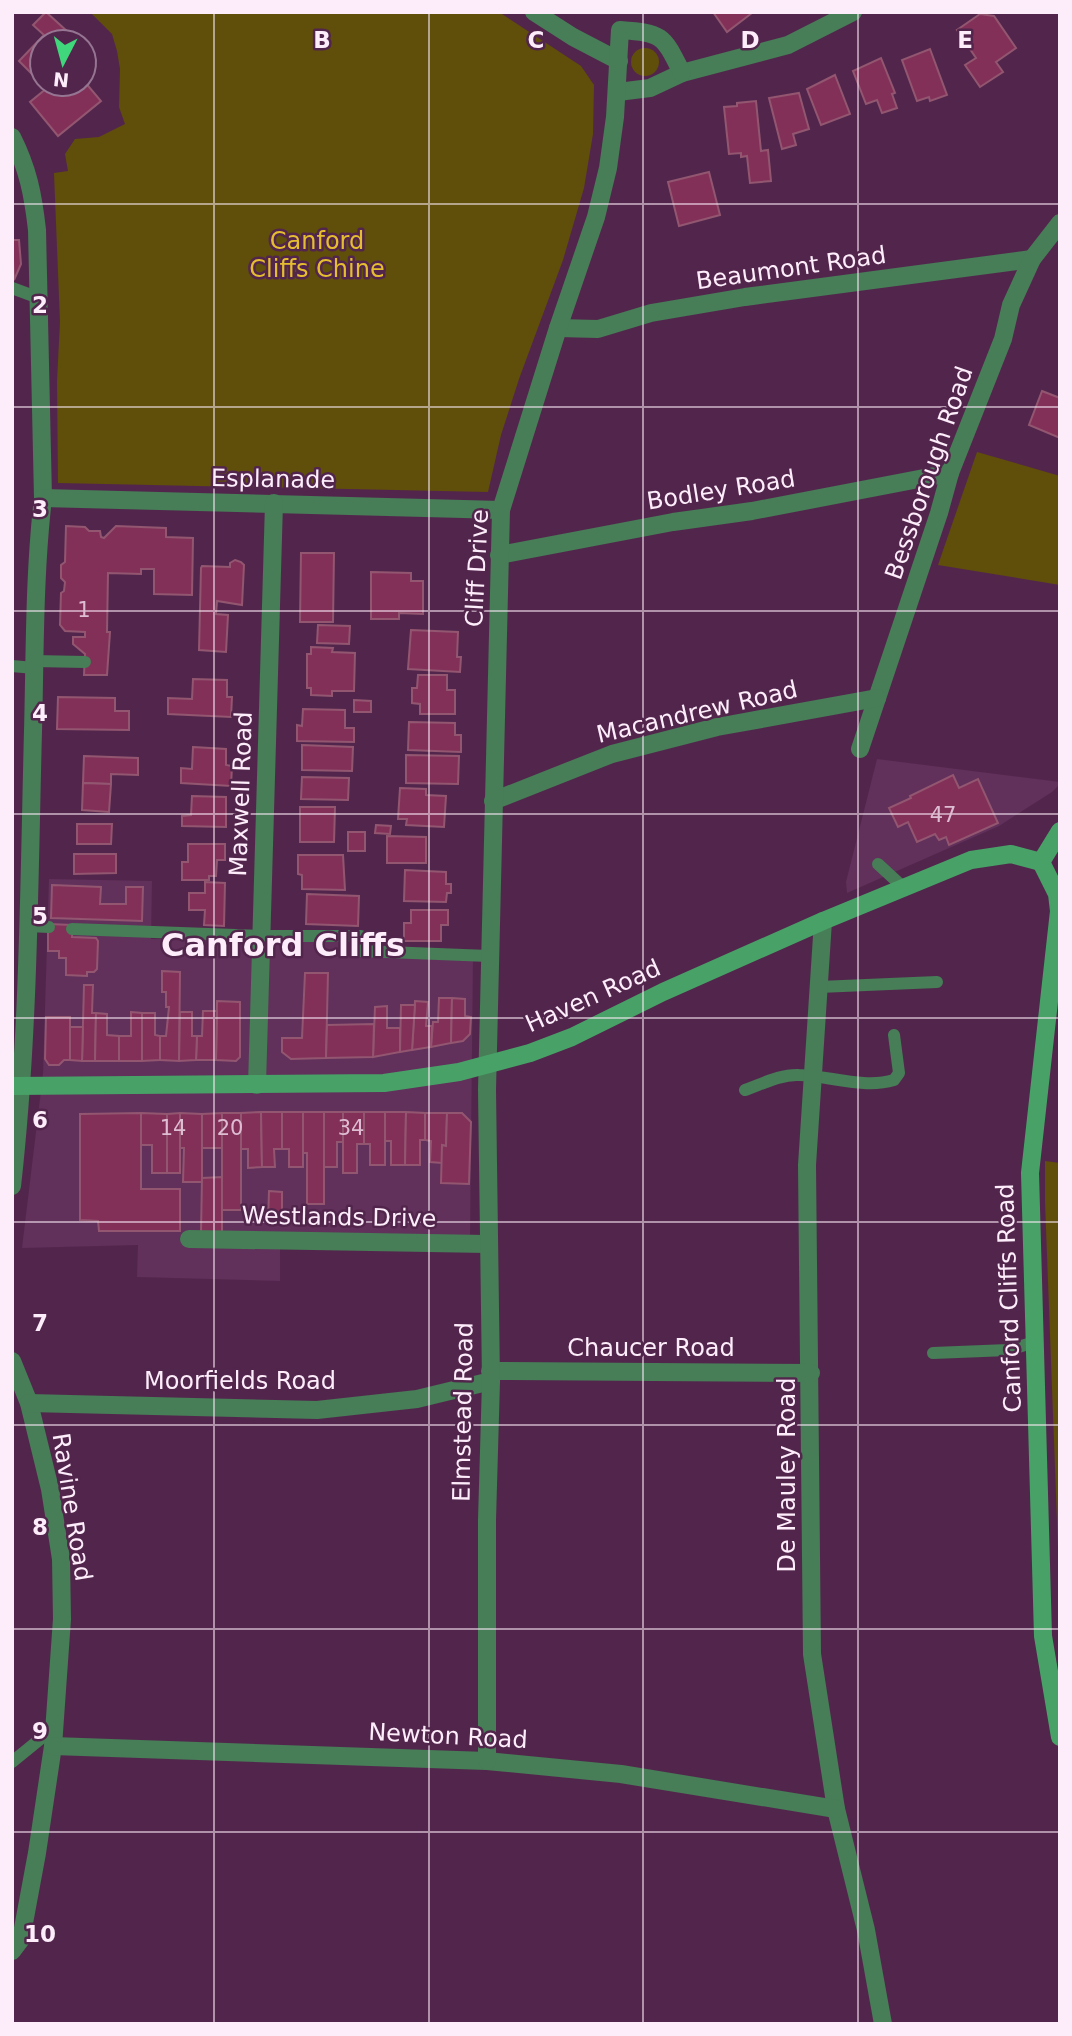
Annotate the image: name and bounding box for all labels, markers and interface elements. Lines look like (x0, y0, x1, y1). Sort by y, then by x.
text: B (313, 27, 331, 53)
text: C (528, 27, 544, 53)
text: D (740, 27, 760, 53)
text: E (957, 27, 973, 53)
north arrow (28, 28, 98, 98)
text: N (52, 68, 70, 92)
park label: Canford Cliffs Chine (249, 227, 385, 283)
street label: Beaumont Road (694, 241, 888, 295)
text: 2 (32, 292, 48, 318)
street label: Bessborough Road (879, 363, 979, 583)
street label: Esplanade (211, 464, 335, 494)
street label: Bodley Road (645, 464, 797, 516)
text: 3 (32, 496, 48, 522)
street label: Cliff Drive (460, 508, 494, 628)
house number: 1 (77, 598, 91, 622)
street label: Macandrew Road (594, 675, 800, 749)
text: 4 (32, 700, 48, 726)
street label: Maxwell Road (224, 711, 258, 877)
house number: 47 (930, 803, 956, 827)
text: 5 (32, 903, 48, 929)
district label: Canford Cliffs (161, 926, 405, 964)
street label: Haven Road (521, 954, 665, 1038)
text: 6 (32, 1107, 48, 1133)
house number: 14 (160, 1116, 186, 1140)
house number: 20 (217, 1116, 243, 1140)
house number: 34 (338, 1116, 364, 1140)
street label: Canford Cliffs Road (991, 1183, 1027, 1413)
street label: Westlands Drive (241, 1201, 437, 1233)
text: 7 (32, 1310, 48, 1336)
street label: Elmstead Road (447, 1322, 479, 1502)
street label: Chaucer Road (567, 1334, 735, 1362)
street label: Moorfields Road (144, 1367, 336, 1395)
street label: De Mauley Road (773, 1378, 801, 1573)
street label: Ravine Road (46, 1431, 98, 1583)
text: 8 (32, 1514, 48, 1540)
text: 9 (32, 1718, 48, 1744)
street label: Newton Road (368, 1718, 528, 1754)
text: 10 (24, 1921, 56, 1947)

